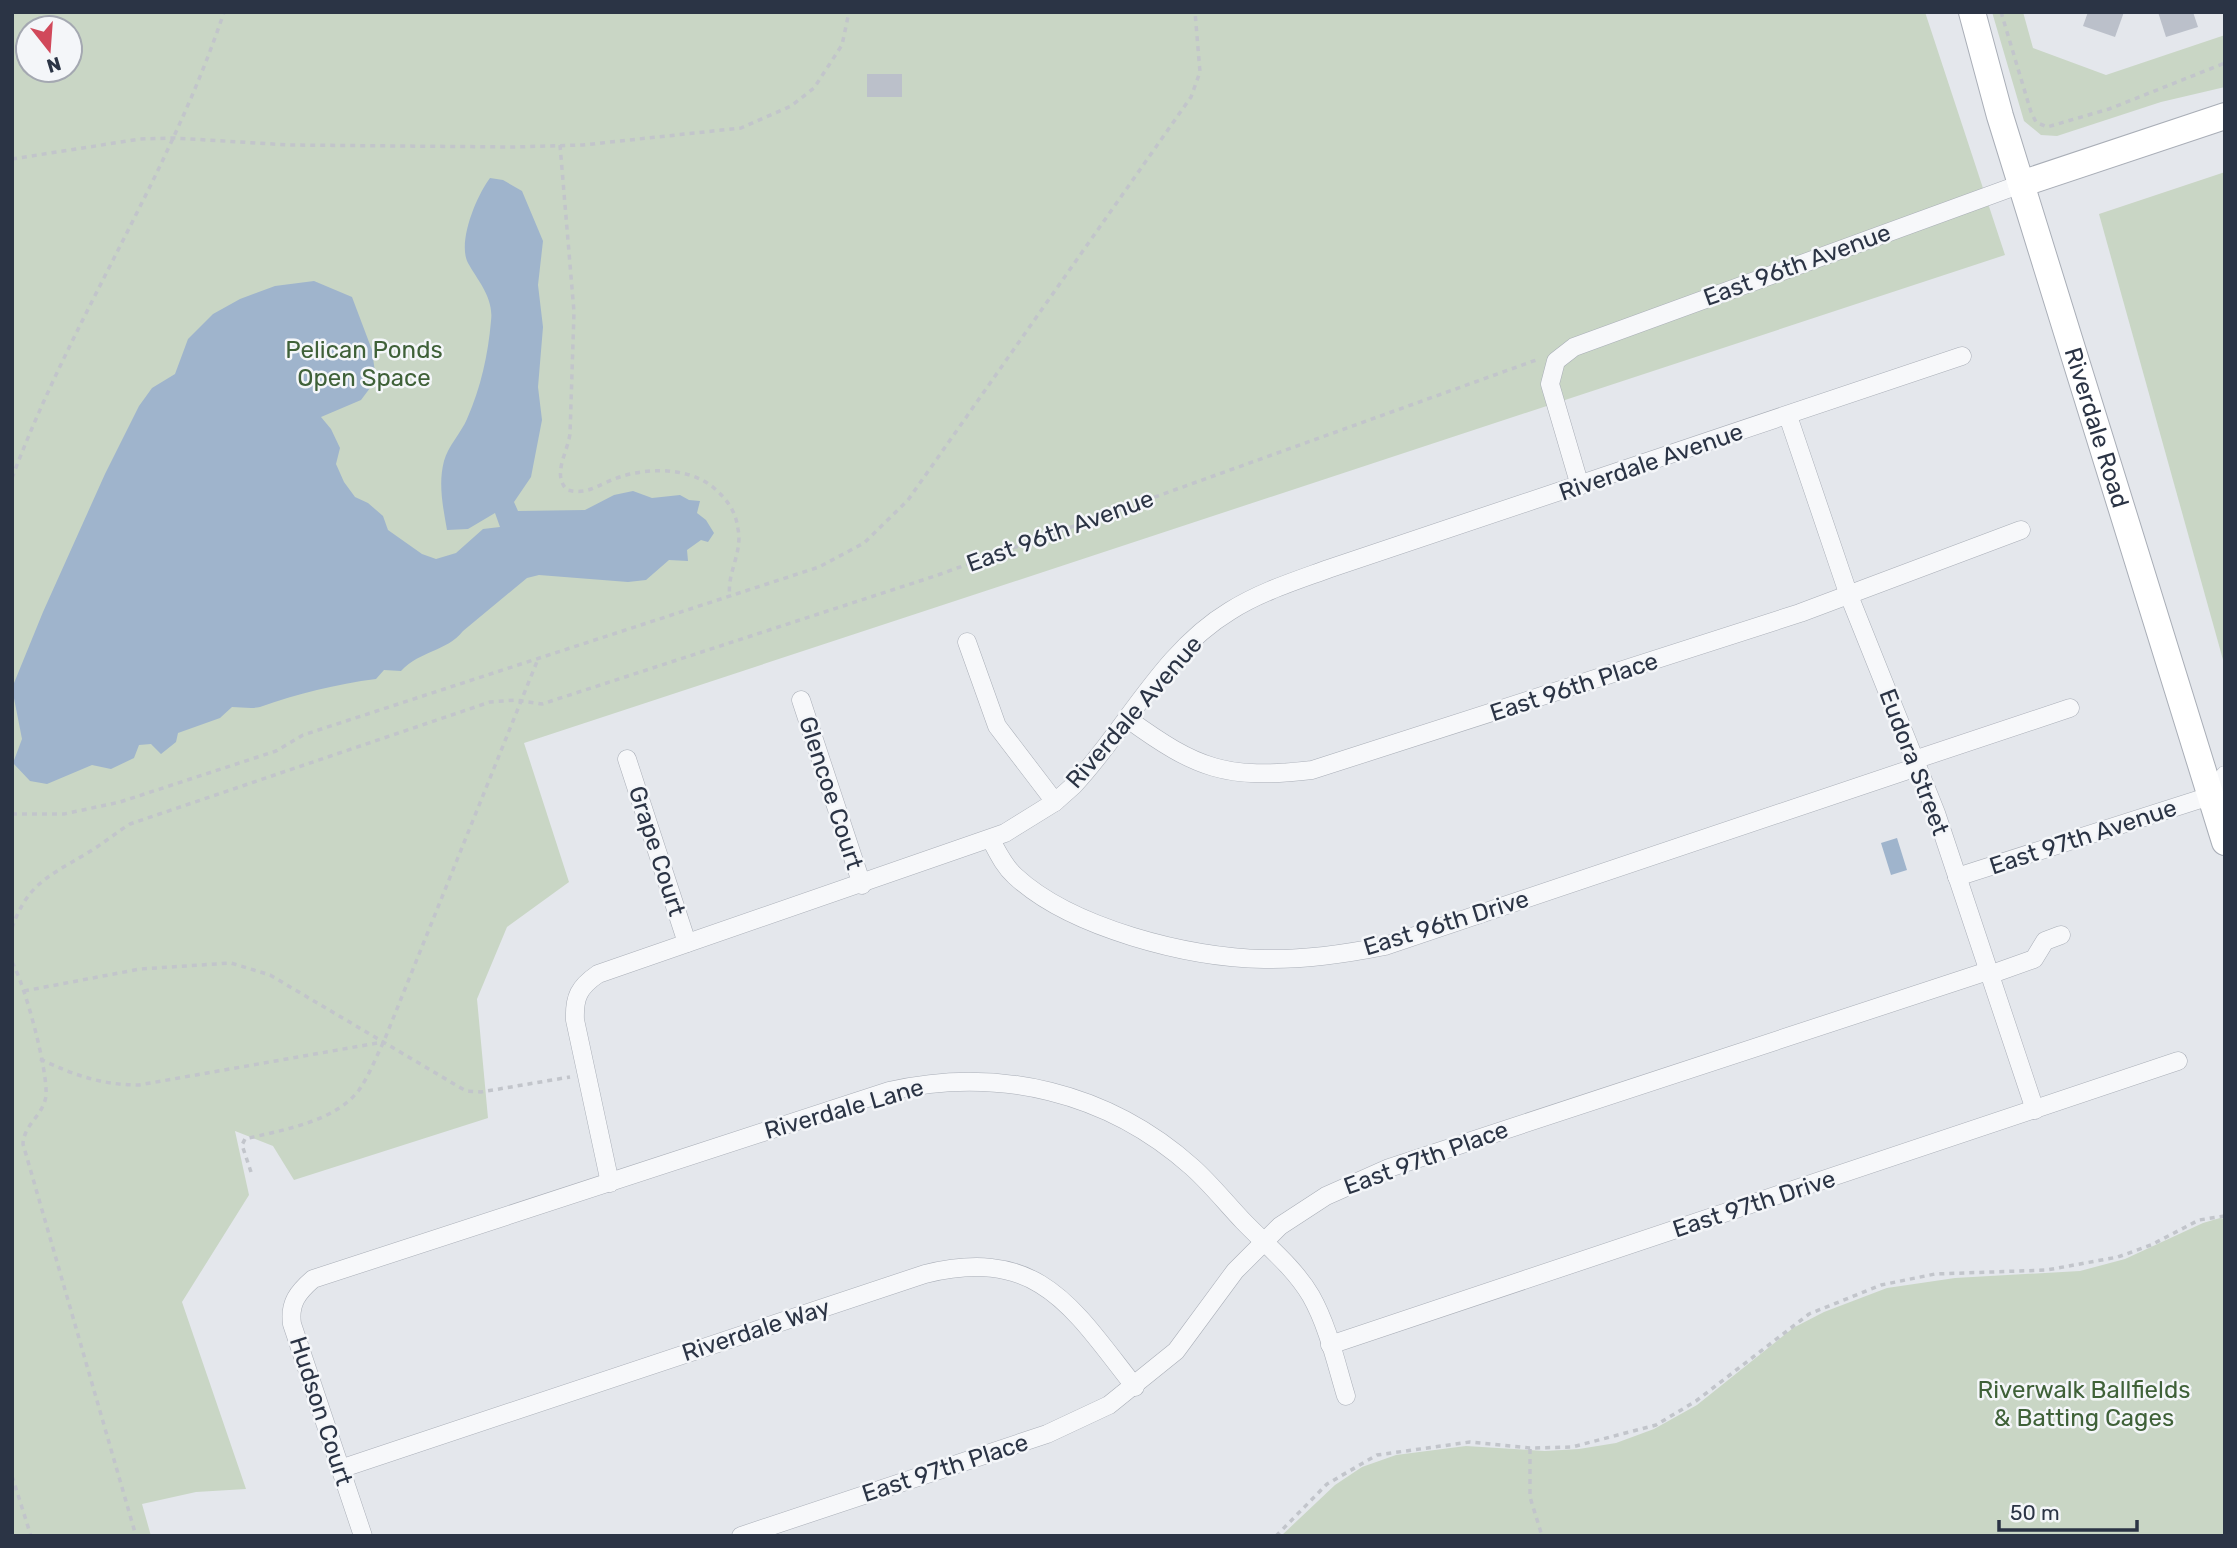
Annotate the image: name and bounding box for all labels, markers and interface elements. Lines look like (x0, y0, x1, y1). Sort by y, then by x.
north arrow (14, 14, 84, 84)
text: N (44, 52, 64, 78)
street label: East 96th Avenue (1700, 218, 1894, 312)
park label: Pelican Ponds Open Space (285, 336, 443, 392)
street label: Riverdale Road (2059, 344, 2135, 511)
street label: Riverdale Avenue (1555, 417, 1747, 507)
street label: East 96th Avenue (963, 484, 1157, 578)
street label: Riverdale Avenue (1060, 630, 1208, 794)
street label: East 96th Place (1487, 647, 1661, 727)
street label: Eudora Street (1873, 685, 1955, 839)
street label: Glencoe Court (793, 713, 869, 873)
street label: Grape Court (623, 783, 691, 919)
street label: East 97th Avenue (1986, 794, 2180, 880)
street label: East 96th Drive (1360, 885, 1532, 961)
street label: Riverdale Lane (761, 1073, 927, 1145)
street label: East 97th Place (1340, 1115, 1512, 1201)
street label: East 97th Drive (1669, 1165, 1839, 1243)
street label: Riverdale Way (678, 1293, 834, 1367)
street label: Hudson Court (284, 1333, 358, 1489)
park label: Riverwalk Ballfields & Batting Cages (1978, 1376, 2190, 1432)
street label: East 97th Place (858, 1428, 1032, 1508)
scale bar (1999, 1488, 2137, 1532)
text: 50 m (2010, 1500, 2060, 1525)

